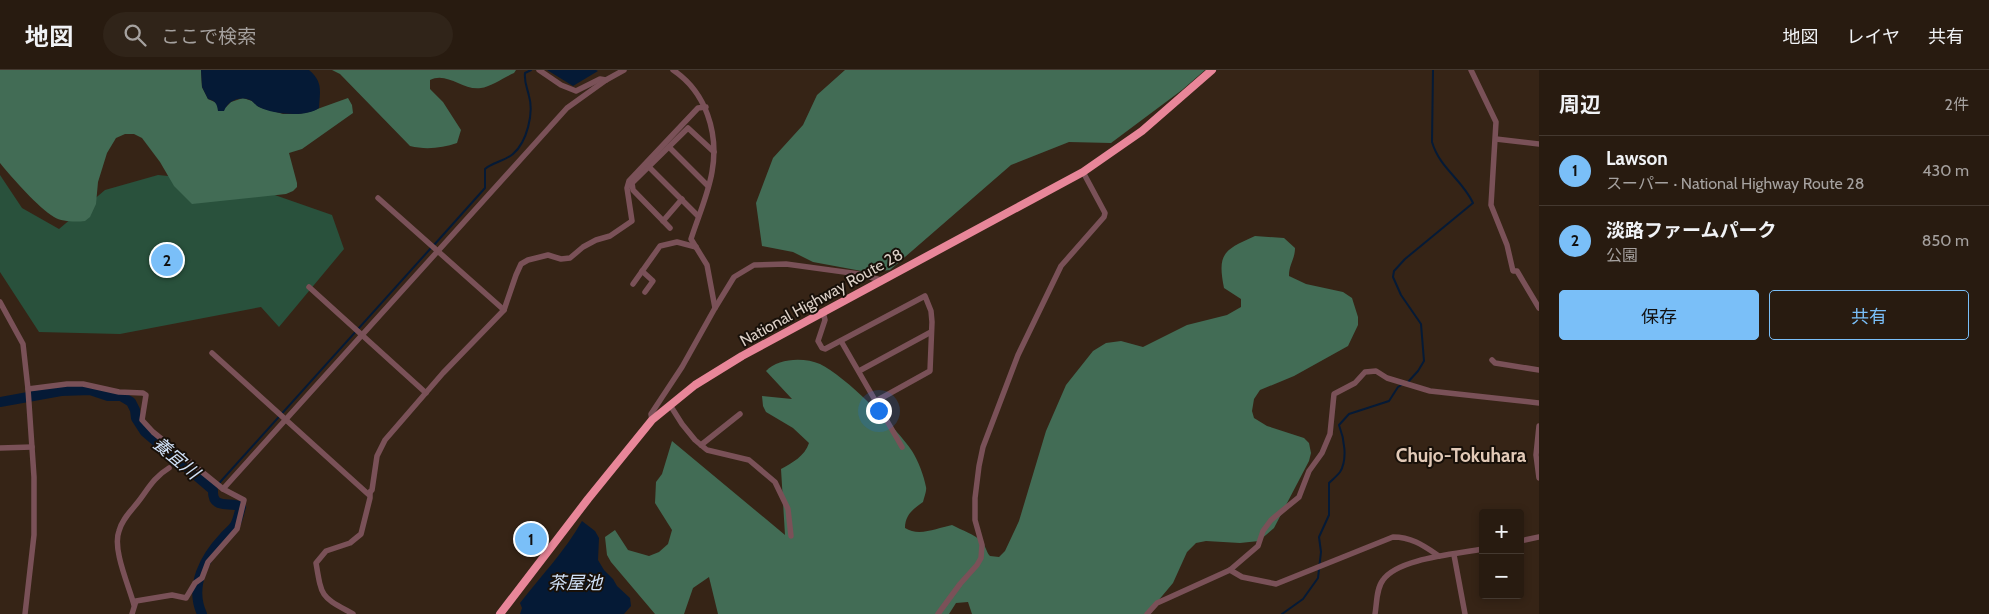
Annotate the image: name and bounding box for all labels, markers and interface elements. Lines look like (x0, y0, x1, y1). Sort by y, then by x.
search box (103, 12, 453, 57)
icon: search (121, 21, 149, 49)
text: 地図 (25, 22, 73, 51)
text: ここで検索 (161, 25, 256, 48)
text: 地図 (1783, 26, 1819, 48)
text: レイヤ (1847, 26, 1900, 48)
text: 共有 (1928, 26, 1964, 48)
text: 周辺 (1559, 92, 1601, 117)
text: 2件 (1945, 95, 1969, 114)
text: Lawson (1606, 147, 1668, 170)
text: 1 (1572, 161, 1578, 180)
text: 430 m (1922, 161, 1969, 180)
text: スーパー · National Highway Route 28 (1606, 174, 1864, 193)
text: 淡路ファームパーク (1606, 219, 1776, 242)
text: 2 (1571, 231, 1579, 250)
text: 850 m (1922, 231, 1969, 250)
pin: 2 (151, 241, 183, 279)
street label: National Highway Route 28 (736, 245, 906, 350)
text: 公園 (1606, 246, 1638, 265)
button: 保存 (1559, 290, 1759, 340)
button: 共有 (1769, 290, 1969, 340)
your location (866, 398, 892, 424)
water label: 養宜川 (148, 432, 205, 485)
district label: Chujo-Tokuhara (1396, 444, 1527, 467)
map controls (1479, 509, 1524, 599)
button: + (1479, 509, 1524, 554)
pin: 1 (515, 520, 547, 558)
button: − (1479, 554, 1524, 599)
water label: 茶屋池 (548, 572, 604, 594)

